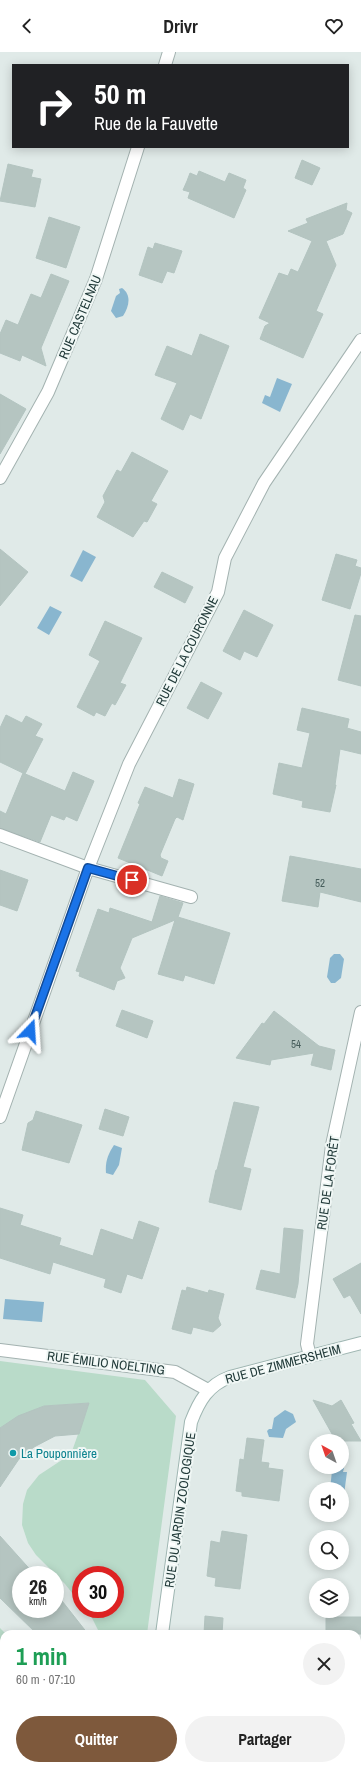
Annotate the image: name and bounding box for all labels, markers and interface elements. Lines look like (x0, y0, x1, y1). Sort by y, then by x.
text: Drivr (163, 14, 198, 39)
icon: back (16, 15, 38, 37)
icon: heart (323, 15, 345, 37)
text: 50 m (94, 75, 146, 113)
icon: right (28, 80, 80, 132)
text: Rue de la Fauvette (94, 111, 218, 136)
street label: RUE CASTELNAU (55, 273, 105, 361)
street label: RUE DE LA COURONNE (152, 593, 222, 709)
pin (115, 863, 149, 897)
icon: arrive (121, 869, 143, 891)
house number: 52 (315, 876, 325, 890)
position arrow (9, 1010, 51, 1052)
house number: 54 (291, 1037, 301, 1051)
street label: RUE DE LA FORÊT (313, 1134, 343, 1231)
street label: RUE DE ZIMMERSHEIM (223, 1340, 343, 1388)
street label: RUE ÉMILIO NOELTING (46, 1347, 166, 1379)
street label: RUE DU JARDIN ZOOLOGIQUE (161, 1431, 199, 1589)
north arrow (309, 1434, 349, 1474)
map controls (309, 1434, 349, 1618)
place label: La Pouponnière (21, 1445, 97, 1462)
marker: La Pouponnière (8, 1448, 18, 1458)
button: sound (309, 1482, 349, 1522)
button: search (309, 1530, 349, 1570)
speed limit sign: 30 (72, 1566, 124, 1618)
text: 26 (29, 1573, 47, 1600)
button: layers (309, 1578, 349, 1618)
text: km/h (29, 1595, 47, 1608)
text: 1 min (16, 1640, 67, 1672)
button: close (303, 1643, 345, 1685)
text: 60 m · 07:10 (16, 1671, 75, 1688)
button: Quitter (16, 1716, 177, 1762)
button: Partager (185, 1716, 345, 1762)

